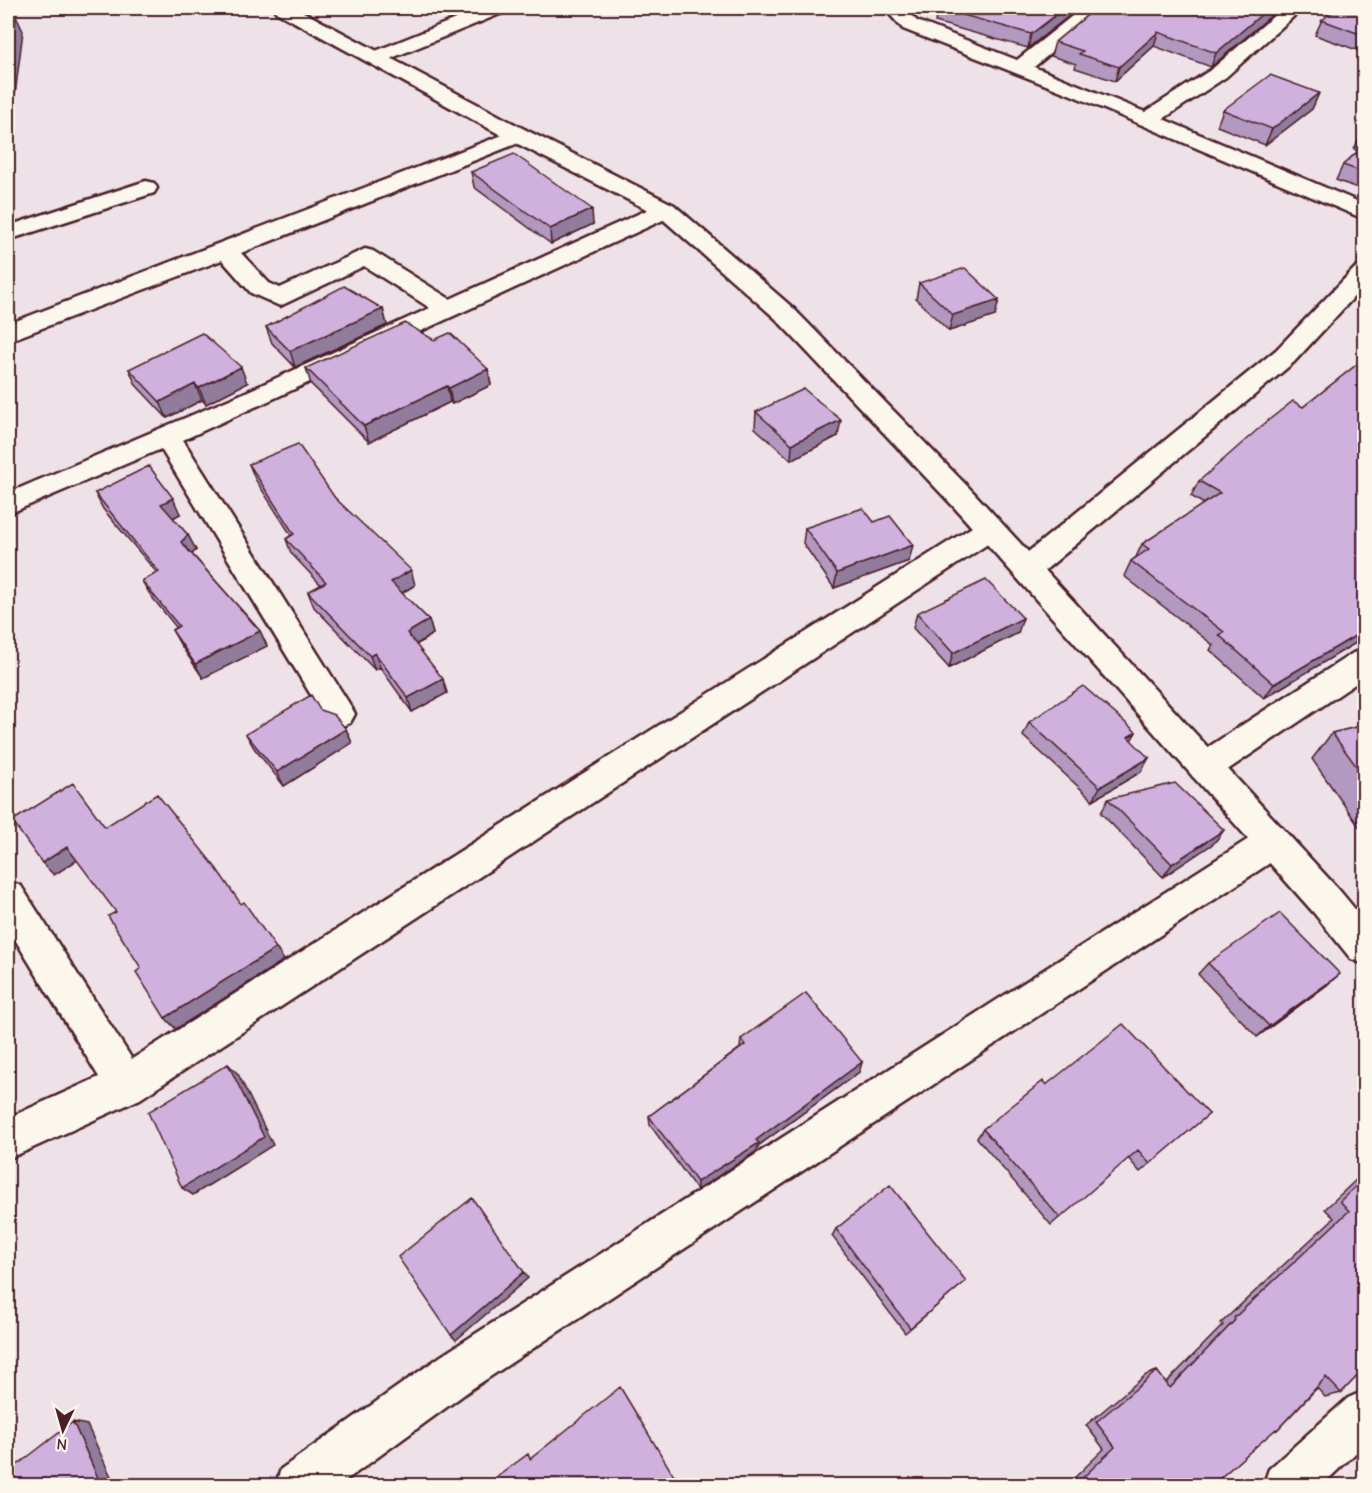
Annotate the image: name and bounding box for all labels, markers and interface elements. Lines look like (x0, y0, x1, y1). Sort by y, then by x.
north arrow (33, 1400, 93, 1460)
text: N (56, 1435, 68, 1453)

